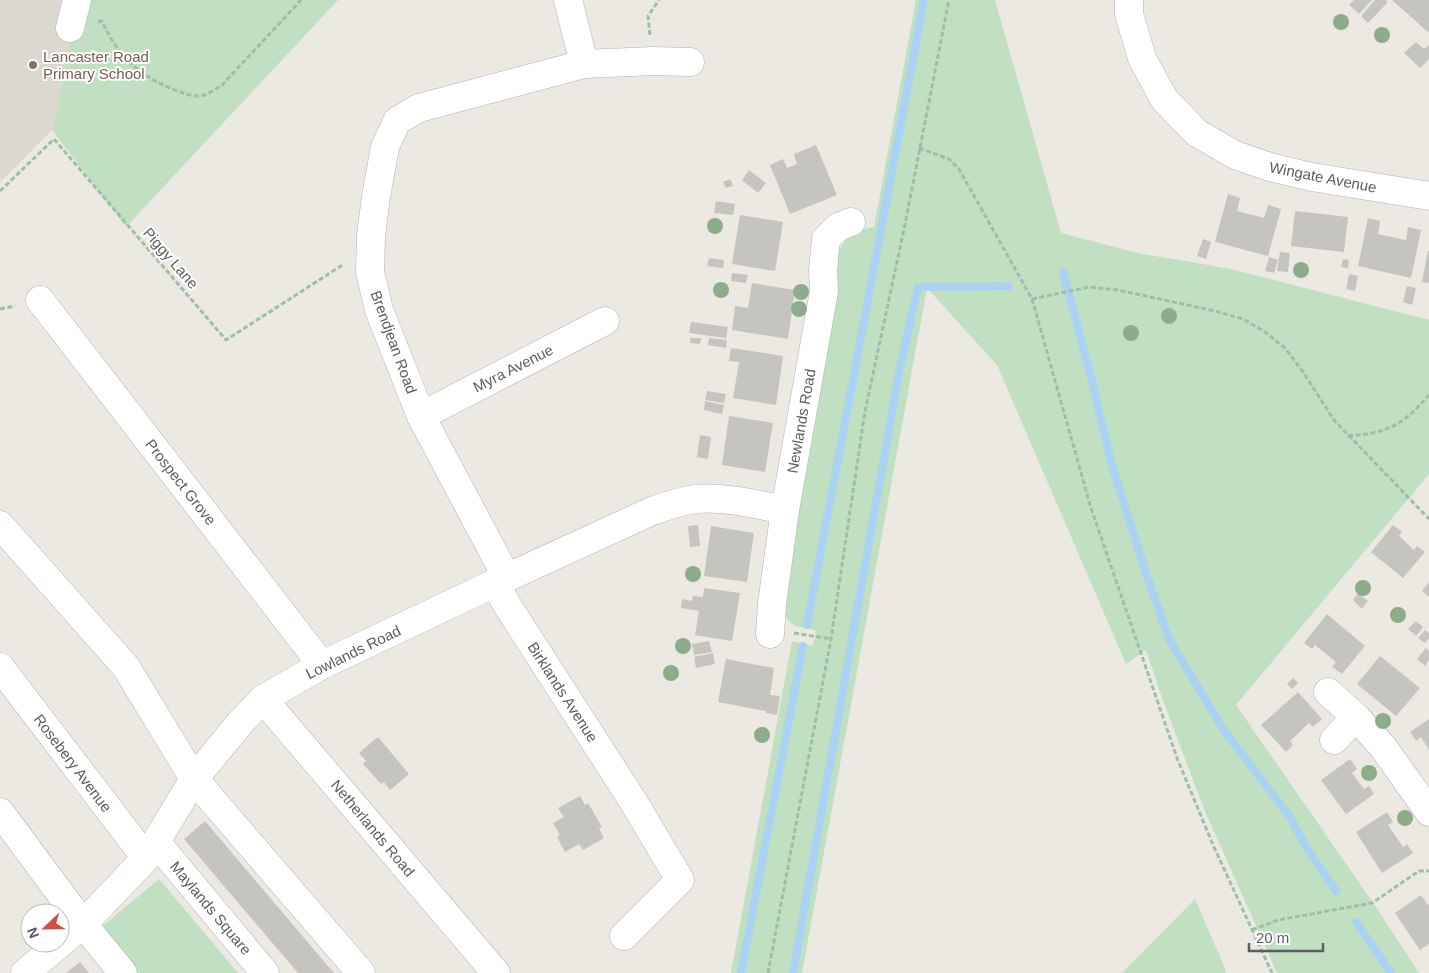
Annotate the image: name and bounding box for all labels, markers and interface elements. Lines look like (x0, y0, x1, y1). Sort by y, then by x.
place label: Lancaster Road Primary School (43, 48, 149, 82)
marker: Lancaster Road Primary School (27, 59, 39, 71)
street label: Wingate Avenue (1268, 158, 1378, 196)
street label: Piggy Lane (140, 224, 202, 292)
street label: Brendjean Road (367, 288, 421, 396)
street label: Myra Avenue (470, 341, 556, 395)
street label: Newlands Road (783, 367, 819, 475)
street label: Prospect Grove (142, 436, 220, 528)
street label: Lowlands Road (303, 622, 403, 682)
street label: Birklands Avenue (524, 639, 602, 745)
street label: Rosebery Avenue (31, 711, 115, 815)
street label: Netherlands Road (328, 776, 418, 880)
street label: Maylands Square (167, 858, 255, 958)
north arrow (20, 903, 70, 953)
scale bar (1249, 920, 1323, 952)
text: N (24, 925, 42, 941)
text: 20 m (1256, 929, 1289, 946)

